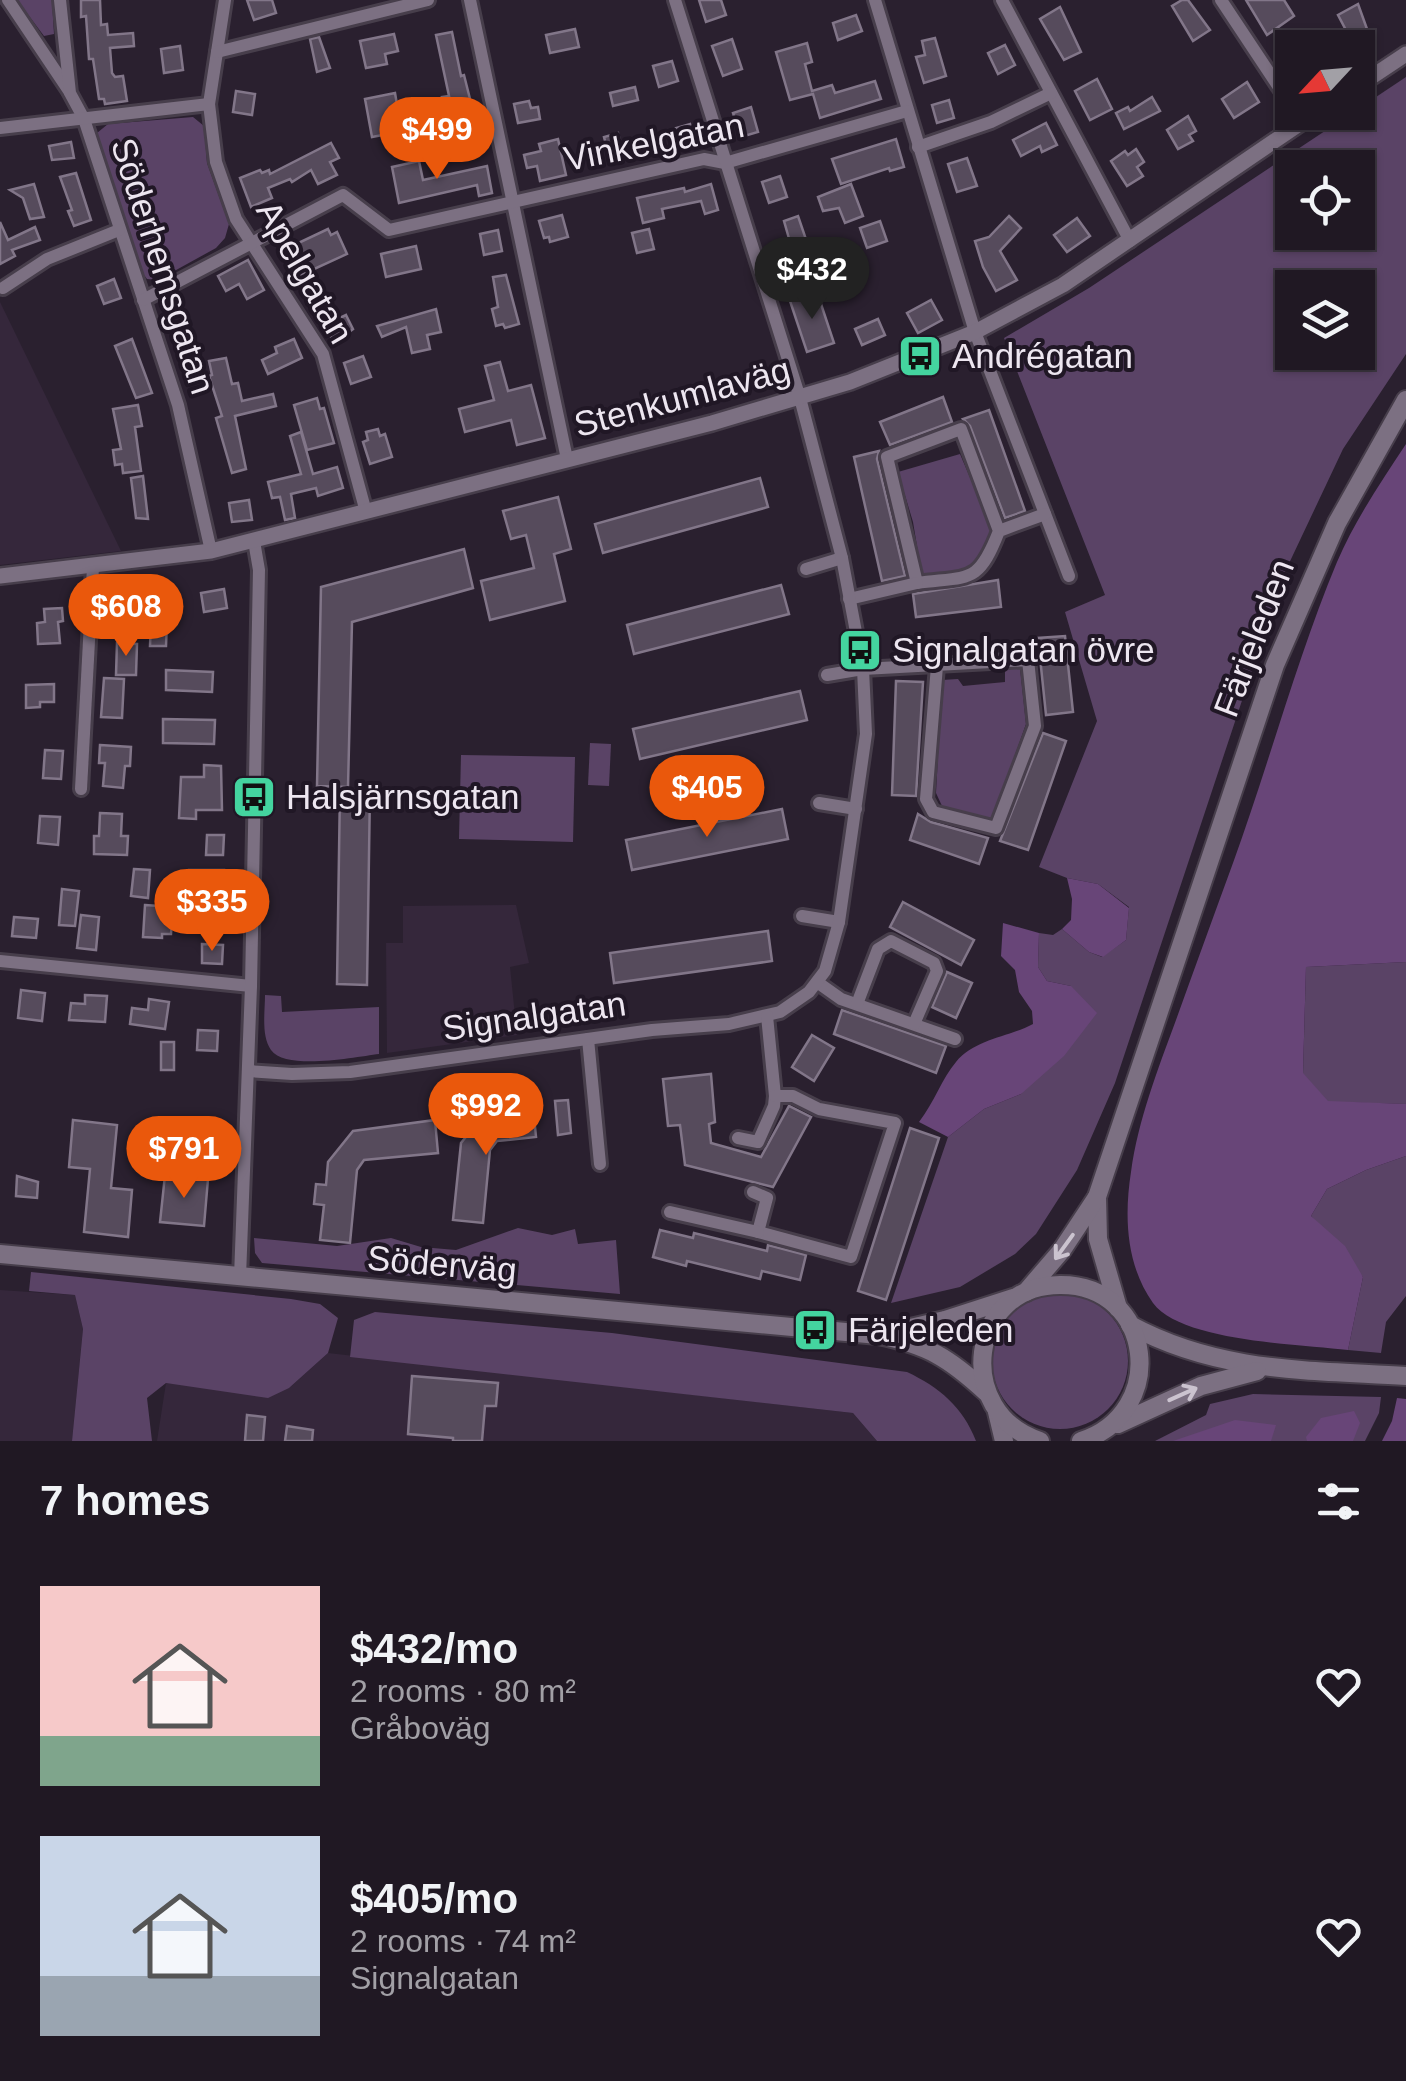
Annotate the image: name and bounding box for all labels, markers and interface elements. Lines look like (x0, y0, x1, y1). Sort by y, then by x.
north arrow (1275, 30, 1375, 130)
map controls (1275, 30, 1375, 370)
pin: $499 (378, 97, 496, 182)
street label: Vinkelgatan (561, 105, 747, 178)
text: $499 (401, 111, 473, 147)
street label: Söderhemsgatan (104, 133, 223, 399)
button: locate (1275, 150, 1375, 250)
street label: Apelgatan (249, 194, 362, 350)
pin: $432 (753, 237, 871, 322)
text: $432 (776, 251, 848, 287)
button: layers (1275, 270, 1375, 370)
bus stop icon: Andrégatan (897, 333, 943, 379)
place label: Andrégatan (952, 336, 1133, 375)
street label: Stenkumlaväg (570, 349, 794, 444)
street label: Färjeleden (1206, 554, 1301, 722)
pin: $608 (67, 574, 185, 659)
text: $608 (90, 588, 162, 624)
bus stop icon: Signalgatan övre (837, 627, 883, 673)
place label: Signalgatan övre (892, 630, 1155, 669)
pin: $405 (648, 755, 766, 840)
text: $405 (671, 769, 743, 805)
bus stop icon: Halsjärnsgatan (231, 774, 277, 820)
place label: Halsjärnsgatan (286, 777, 519, 816)
pin: $335 (153, 869, 271, 954)
text: $335 (176, 883, 248, 919)
street label: Signalgatan (440, 983, 628, 1048)
pin: $992 (427, 1073, 545, 1158)
text: $992 (450, 1087, 522, 1123)
pin: $791 (125, 1116, 243, 1201)
text: $791 (148, 1130, 220, 1166)
one-way arrow (1054, 1233, 1075, 1260)
street label: Söderväg (366, 1238, 518, 1289)
bus stop icon: Färjeleden (792, 1307, 838, 1353)
place label: Färjeleden (848, 1310, 1013, 1349)
one-way arrow (1168, 1383, 1198, 1402)
icon: filters (1311, 1474, 1366, 1529)
text: 7 homes (40, 1477, 210, 1524)
text: $432/mo (350, 1625, 518, 1672)
icon: home (120, 1626, 240, 1746)
icon: heart (1311, 1659, 1366, 1714)
text: 2 rooms · 80 m² (350, 1673, 576, 1709)
text: Gråboväg (350, 1710, 491, 1746)
text: $405/mo (350, 1875, 518, 1922)
icon: home (120, 1876, 240, 1996)
icon: heart (1311, 1909, 1366, 1964)
text: 2 rooms · 74 m² (350, 1923, 576, 1959)
text: Signalgatan (350, 1960, 519, 1996)

